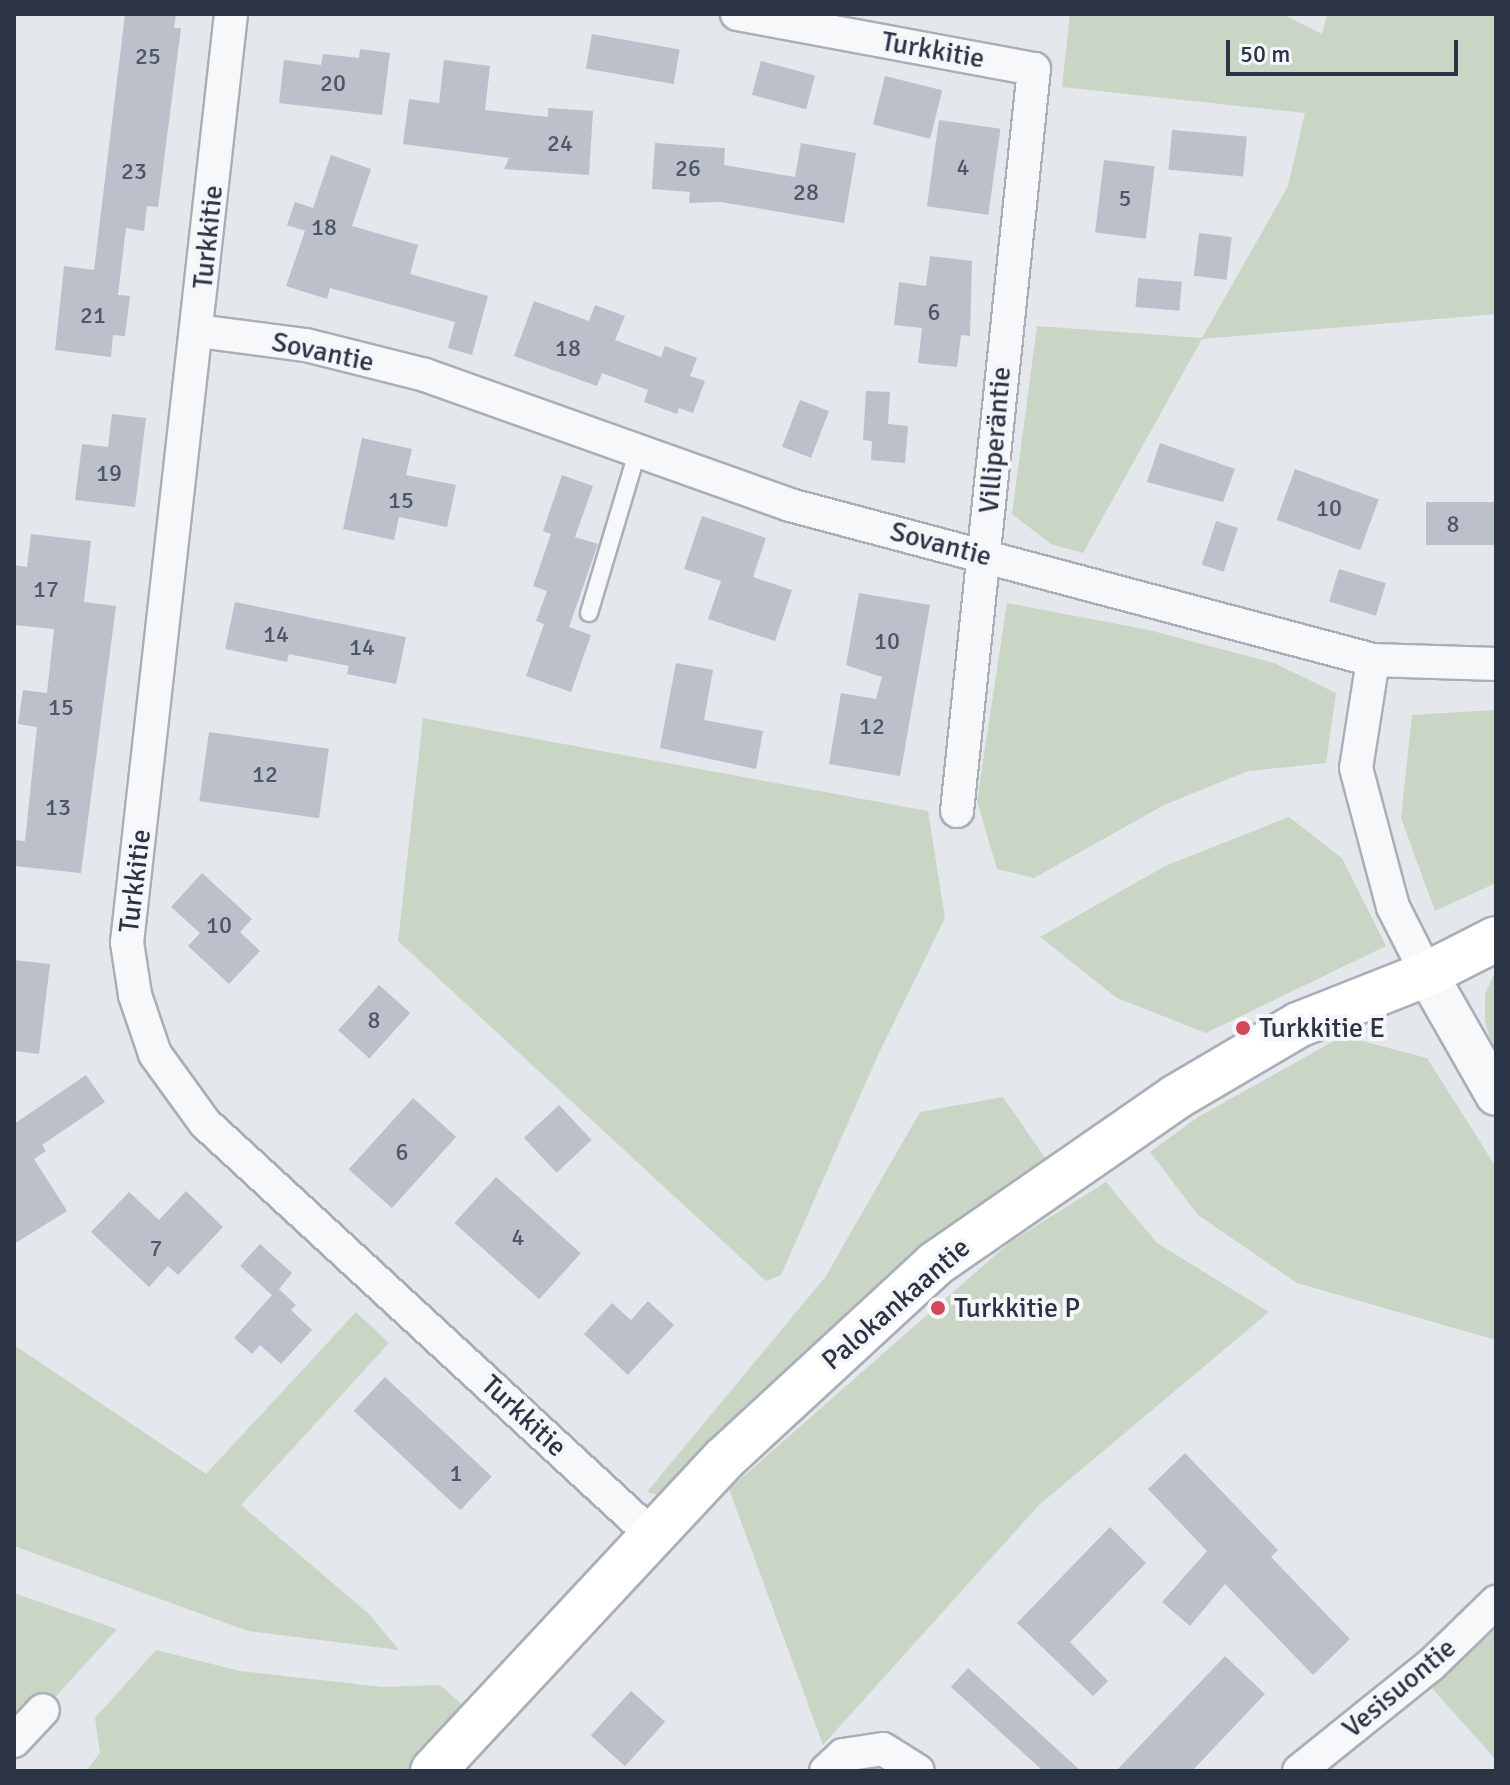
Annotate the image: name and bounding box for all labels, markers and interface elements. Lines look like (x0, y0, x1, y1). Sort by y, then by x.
street label: Turkkitie (879, 24, 987, 76)
scale bar (1230, 24, 1462, 74)
text: 50 m (1240, 39, 1290, 69)
house number: 25 (135, 43, 161, 71)
house number: 20 (320, 70, 346, 98)
house number: 24 (547, 130, 573, 158)
house number: 4 (957, 154, 969, 182)
house number: 26 (675, 155, 701, 183)
house number: 23 (121, 158, 147, 186)
house number: 28 (793, 179, 819, 207)
street label: Turkkitie (186, 184, 230, 290)
house number: 5 (1119, 185, 1131, 213)
house number: 18 (311, 214, 337, 242)
house number: 6 (928, 299, 940, 327)
house number: 21 (80, 302, 106, 330)
street label: Sovantie (269, 325, 377, 379)
house number: 18 (555, 335, 581, 363)
street label: Villiperäntie (972, 365, 1018, 515)
house number: 19 (96, 460, 122, 488)
house number: 15 (388, 487, 414, 515)
house number: 10 (1316, 495, 1342, 523)
house number: 8 (1447, 511, 1459, 539)
street label: Sovantie (887, 514, 995, 574)
house number: 17 (33, 576, 59, 604)
house number: 14 (263, 621, 289, 649)
house number: 10 (874, 628, 900, 656)
house number: 14 (349, 634, 375, 662)
house number: 15 (48, 694, 74, 722)
house number: 12 (859, 713, 885, 741)
house number: 12 (252, 761, 278, 789)
house number: 13 (45, 794, 71, 822)
street label: Turkkitie (112, 827, 158, 935)
house number: 10 (206, 912, 232, 940)
house number: 8 (368, 1007, 380, 1035)
place label: Turkkitie E (1259, 1011, 1385, 1045)
marker: Turkkitie E (1234, 1019, 1252, 1037)
house number: 6 (396, 1139, 408, 1167)
house number: 4 (512, 1224, 524, 1252)
street label: Palokankaantie (815, 1231, 977, 1377)
house number: 7 (150, 1235, 162, 1263)
place label: Turkkitie P (954, 1291, 1080, 1325)
marker: Turkkitie P (929, 1299, 947, 1317)
street label: Turkkitie (474, 1368, 574, 1464)
house number: 1 (450, 1460, 462, 1488)
street label: Vesisuontie (1336, 1631, 1462, 1745)

